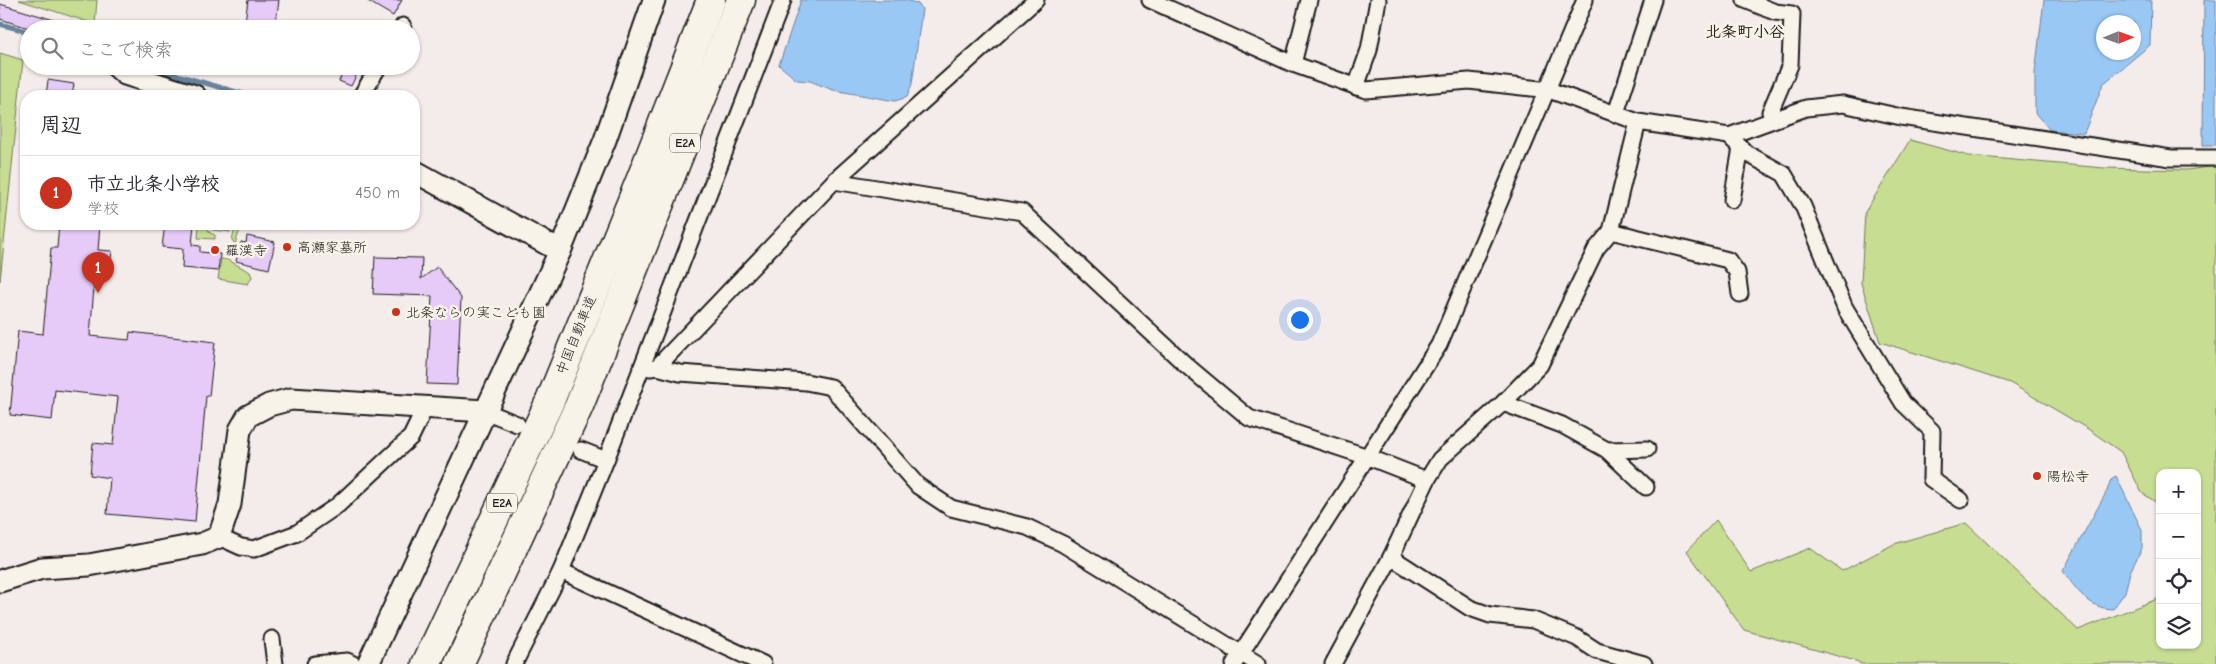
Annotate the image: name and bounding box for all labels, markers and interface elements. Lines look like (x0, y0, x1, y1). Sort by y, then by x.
north arrow (2096, 15, 2141, 60)
search box (20, 20, 420, 75)
district label: 北条町小谷 (1705, 23, 1785, 41)
icon: search (38, 34, 66, 62)
text: ここで検索 (78, 39, 173, 61)
text: 周辺 (40, 113, 82, 137)
road number: E2A (670, 134, 700, 152)
text: 市立北条小学校 (87, 173, 220, 195)
text: 1 (53, 184, 59, 202)
text: 450 m (355, 184, 400, 202)
text: 学校 (87, 200, 119, 218)
place label: 高瀬家墓所 (297, 239, 367, 256)
marker: 高瀬家墓所 (281, 241, 293, 253)
place label: 羅漢寺 (225, 242, 267, 259)
marker: 羅漢寺 (209, 244, 221, 256)
pin: 1 (82, 252, 114, 293)
street label: 中国自動車道 (552, 293, 600, 377)
place label: 北条ならの実こども園 (406, 304, 546, 321)
marker: 北条ならの実こども園 (390, 306, 402, 318)
your location (1287, 307, 1313, 333)
place label: 陽松寺 (2047, 468, 2089, 485)
map controls (2156, 469, 2201, 649)
button: + (2156, 469, 2201, 514)
marker: 陽松寺 (2031, 470, 2043, 482)
road number: E2A (487, 493, 517, 512)
button: − (2156, 514, 2201, 559)
button: locate (2156, 559, 2201, 604)
button: layers (2156, 604, 2201, 649)

